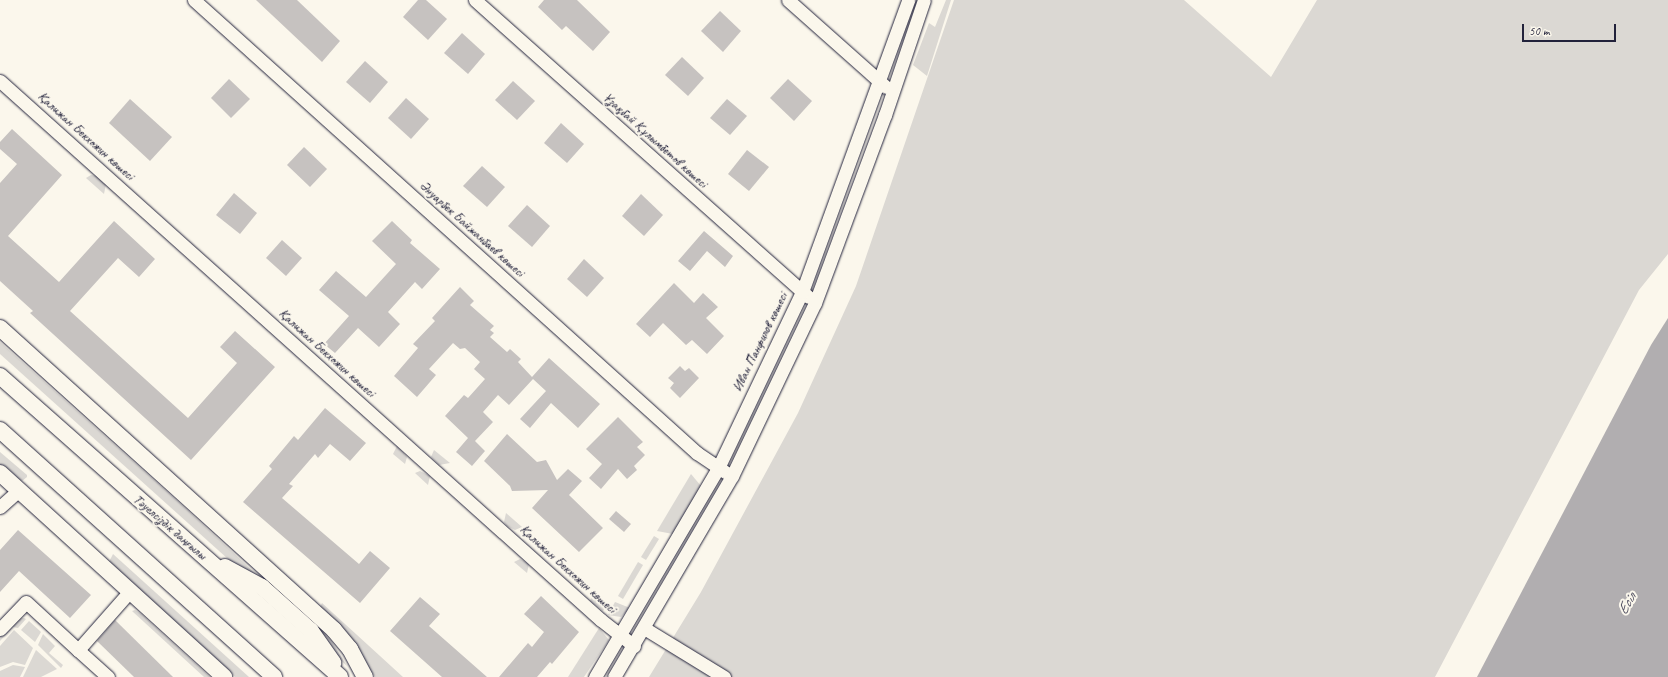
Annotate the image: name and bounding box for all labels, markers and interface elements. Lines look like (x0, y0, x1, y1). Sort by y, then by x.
scale bar (1524, 16, 1618, 42)
text: 50 m (1529, 23, 1549, 39)
street label: Қалижан Бекхожин көшесі (34, 88, 138, 184)
street label: Ұзақбай Құлымбетов көшесі (599, 88, 711, 192)
street label: Әнуарбек Байжанбаев көшесі (416, 177, 528, 281)
street label: Иван Панфилов көшесі (728, 289, 792, 395)
street label: Қалижан Бекхожин көшесі (275, 305, 379, 401)
street label: Тәуелсіздік даңғылы (130, 490, 210, 564)
street label: Қалижан Бекхожин көшесі (516, 521, 620, 617)
water label: Есіл (1614, 590, 1640, 618)

